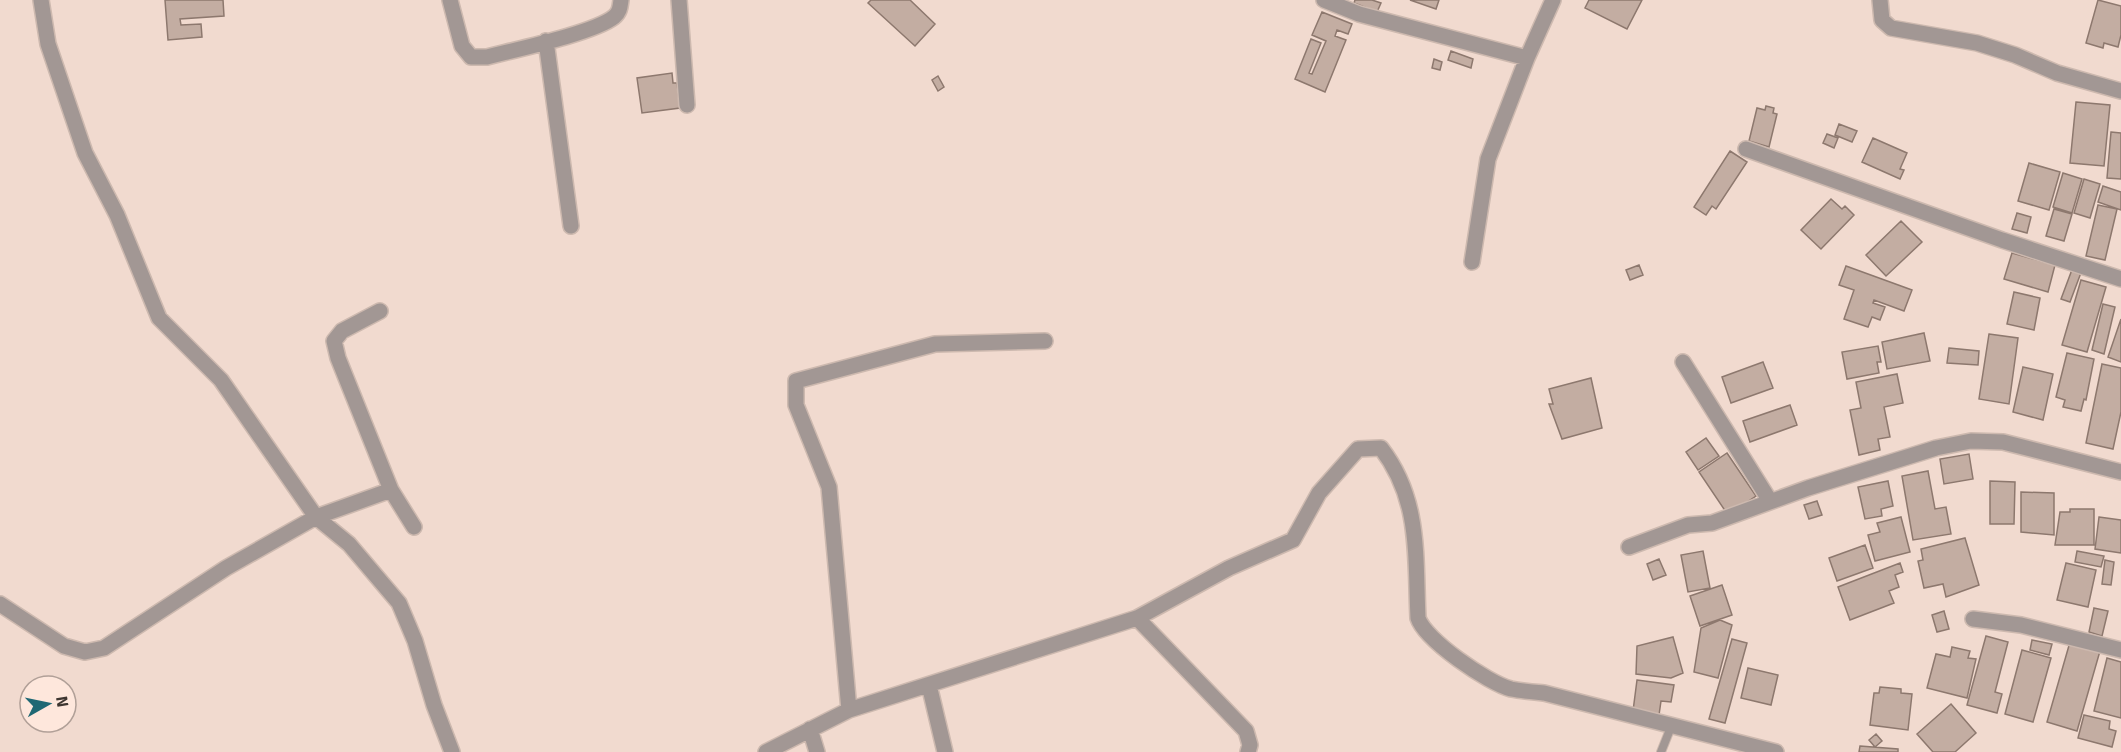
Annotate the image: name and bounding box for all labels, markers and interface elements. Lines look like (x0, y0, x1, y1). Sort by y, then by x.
north arrow (18, 674, 78, 734)
text: N (51, 695, 73, 709)

